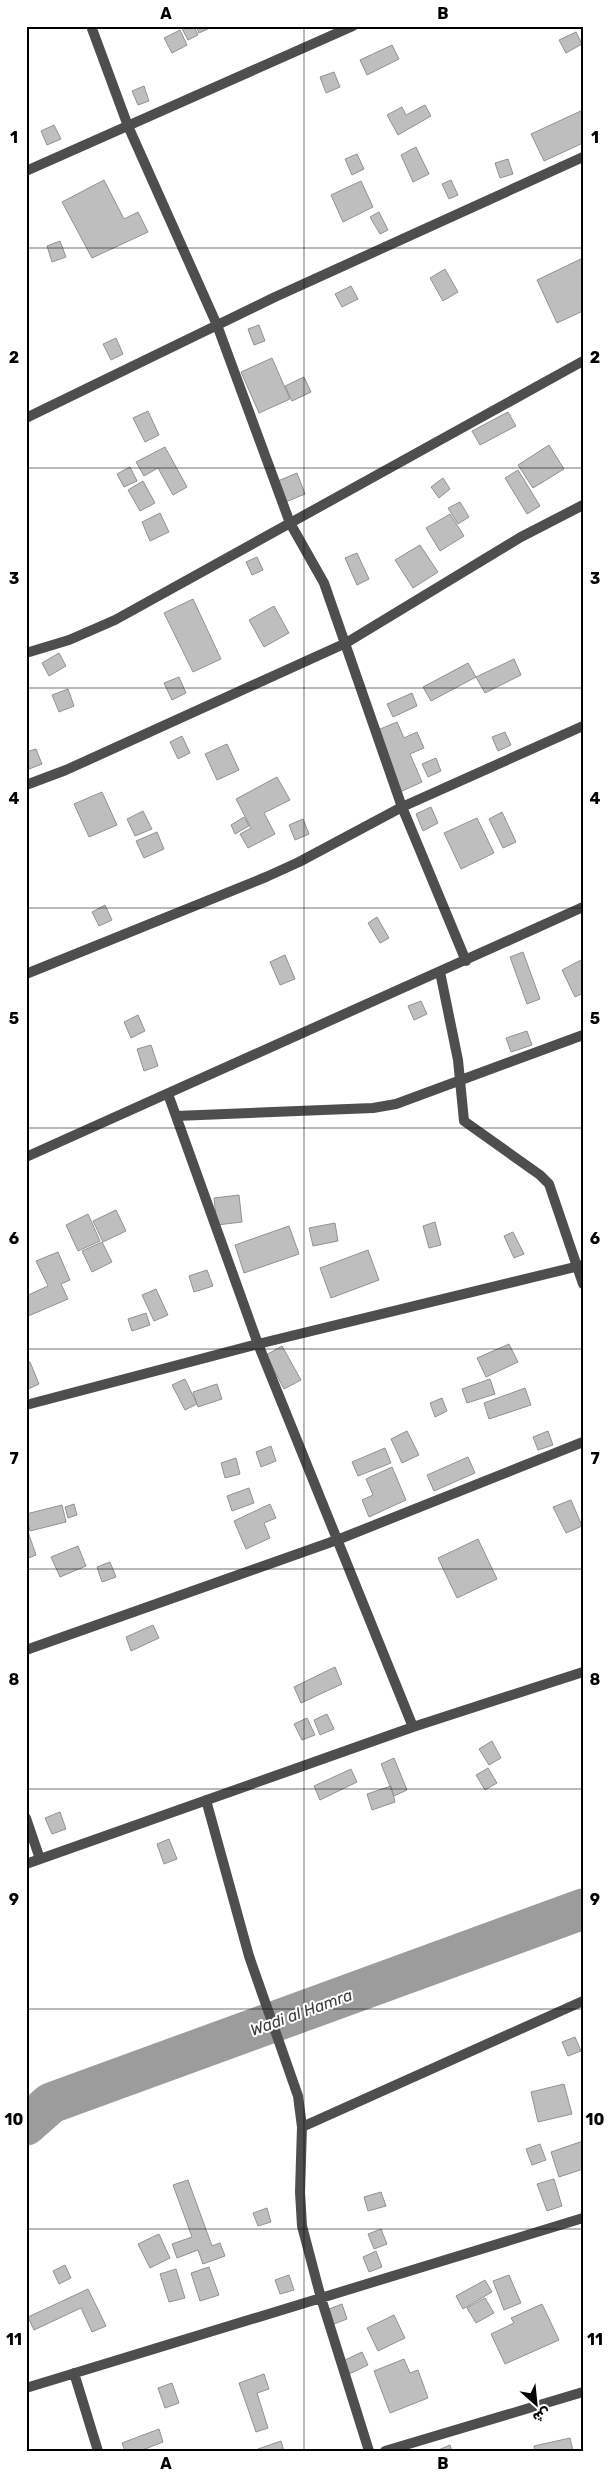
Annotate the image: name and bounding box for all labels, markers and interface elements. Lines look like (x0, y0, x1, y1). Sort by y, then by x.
text: A (160, 4, 172, 23)
text: B (437, 4, 449, 23)
text: 1 (10, 128, 18, 147)
text: 1 (591, 128, 599, 147)
text: 2 (9, 348, 19, 367)
text: 2 (590, 348, 600, 367)
text: 3 (9, 569, 19, 588)
text: 3 (590, 569, 600, 588)
text: 4 (9, 789, 20, 808)
text: 4 (590, 789, 601, 808)
text: 5 (9, 1009, 19, 1028)
text: 5 (590, 1009, 600, 1028)
text: 6 (9, 1229, 19, 1248)
text: 6 (590, 1229, 600, 1248)
text: 7 (9, 1449, 19, 1468)
text: 7 (590, 1449, 600, 1468)
text: 8 (9, 1670, 20, 1689)
text: 8 (590, 1670, 601, 1689)
text: 9 (9, 1890, 19, 1909)
text: 9 (590, 1890, 600, 1909)
water label: Wadi al Hamra (248, 1985, 355, 2040)
text: 10 (5, 2110, 24, 2129)
text: 10 (586, 2110, 605, 2129)
text: 11 (6, 2330, 22, 2349)
text: 11 (587, 2330, 603, 2349)
north arrow (512, 2380, 562, 2430)
text: ش (530, 2404, 553, 2427)
text: A (160, 2454, 172, 2473)
text: B (437, 2454, 449, 2473)

